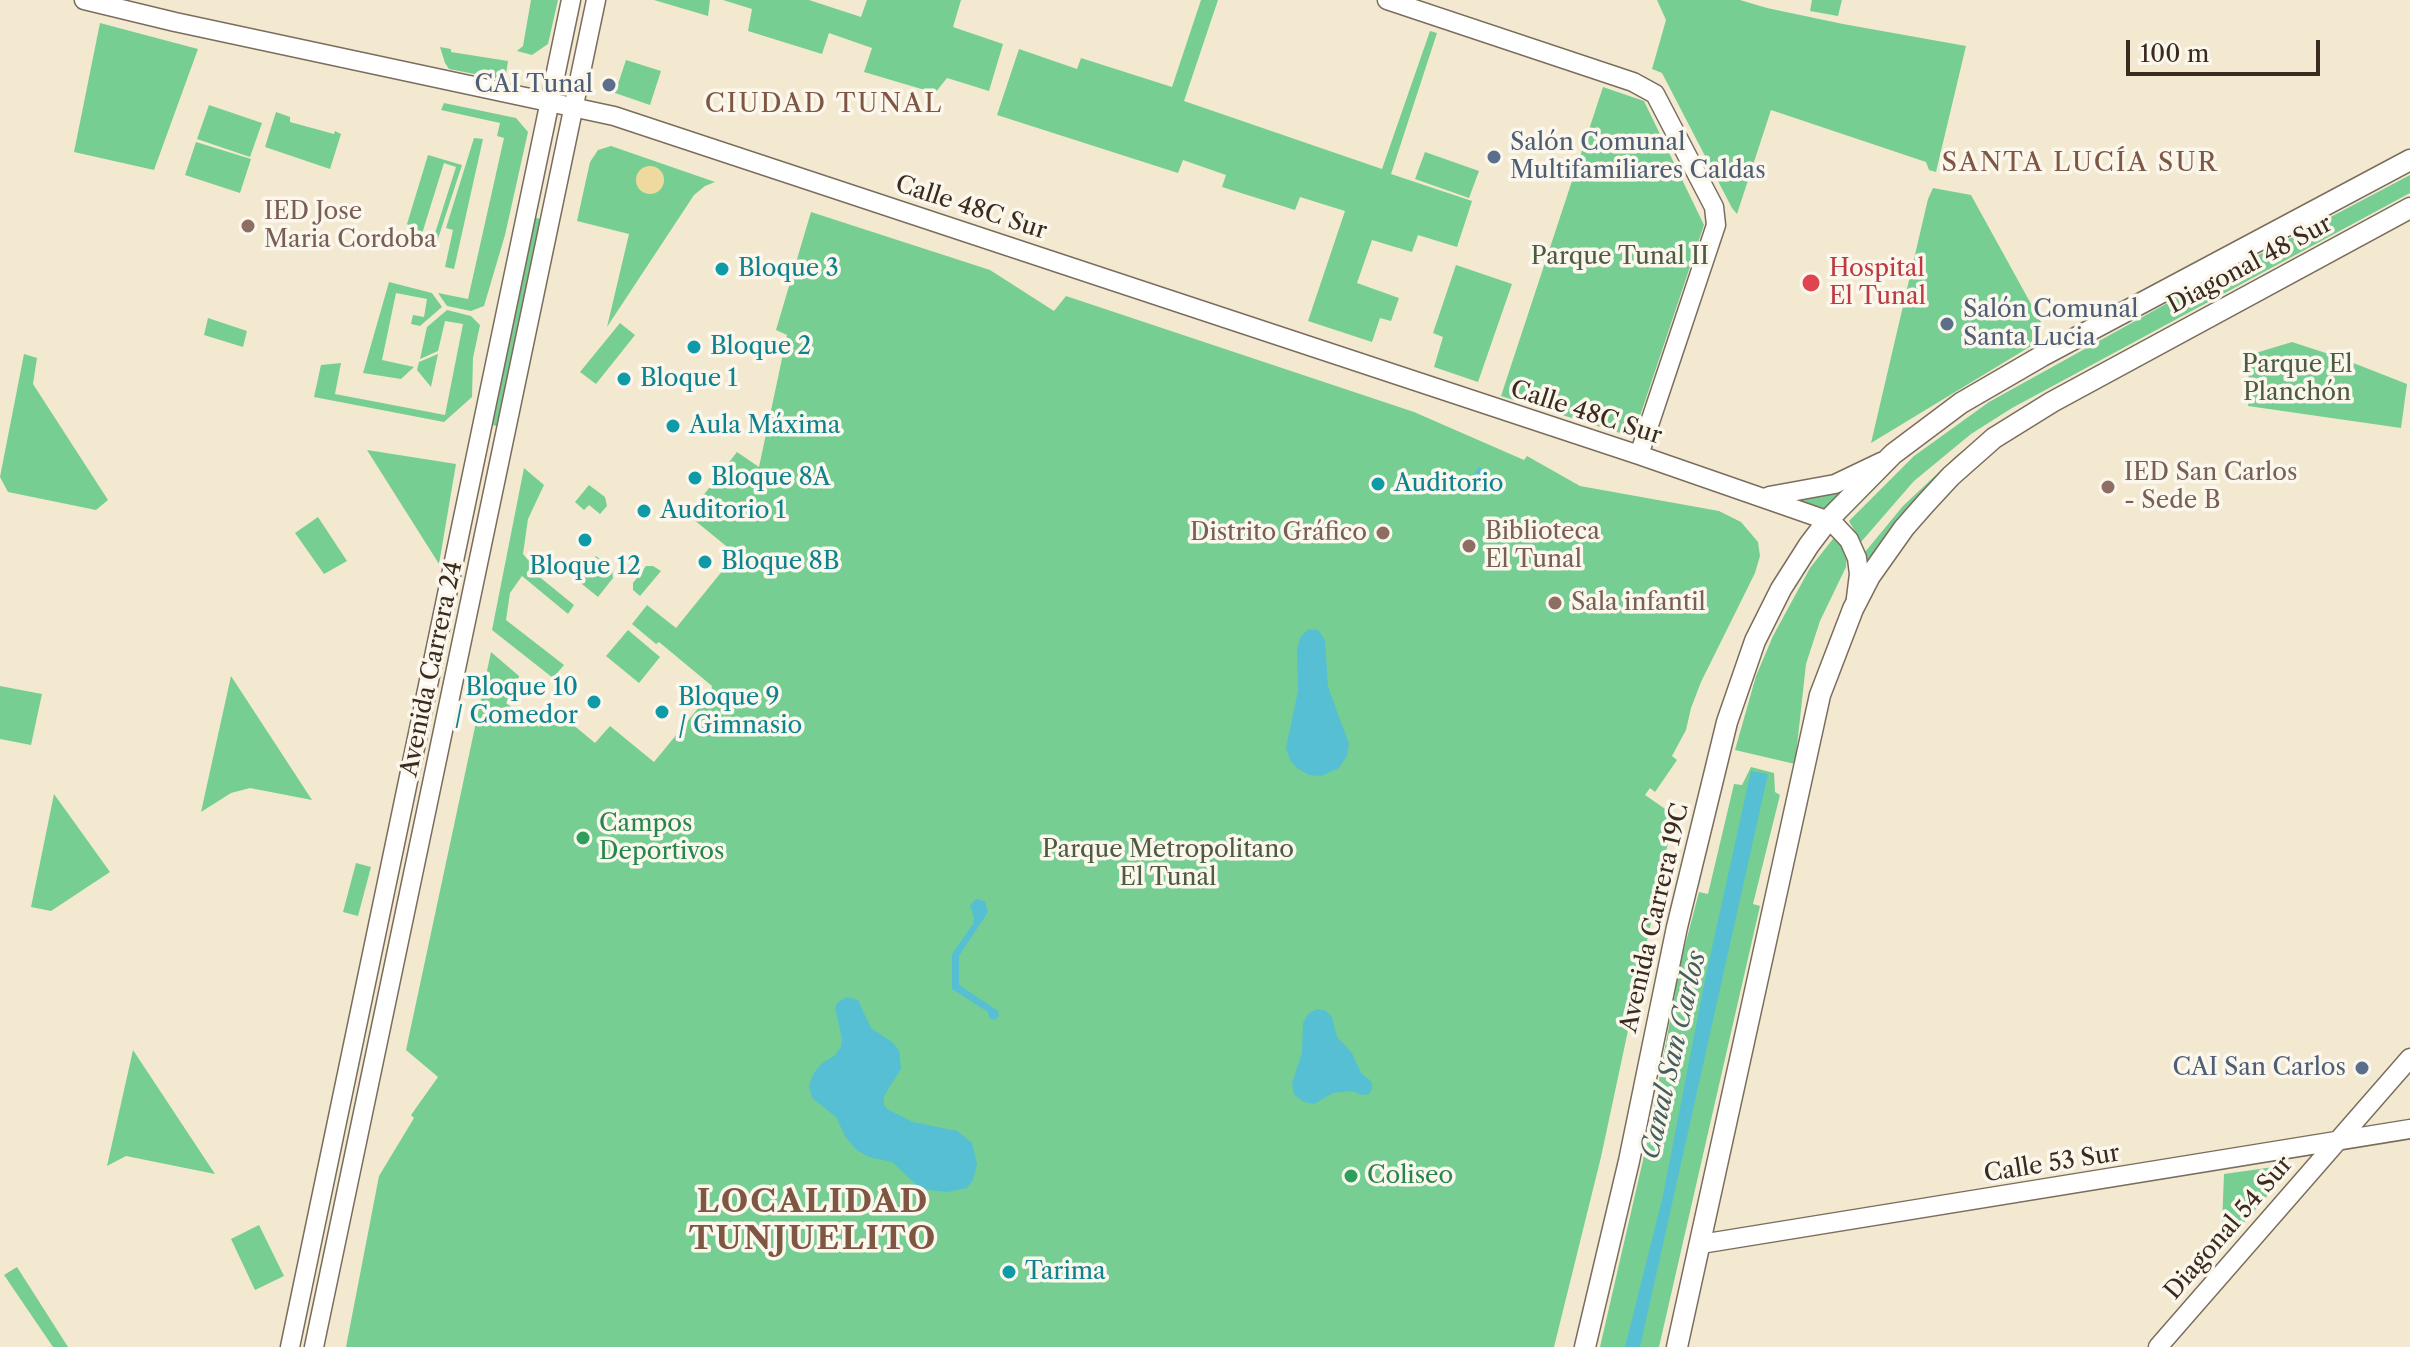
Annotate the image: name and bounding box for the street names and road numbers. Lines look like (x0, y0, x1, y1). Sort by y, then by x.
street label: Calle 48C Sur (892, 170, 1050, 246)
street label: Diagonal 48 Sur (2163, 210, 2337, 320)
street label: Calle 48C Sur (1507, 375, 1665, 451)
street label: Avenida Carrera 24 (395, 559, 469, 779)
street label: Avenida Carrera 19C (1615, 801, 1695, 1035)
street label: Calle 53 Sur (1982, 1139, 2122, 1189)
street label: Diagonal 54 Sur (2159, 1150, 2299, 1306)

